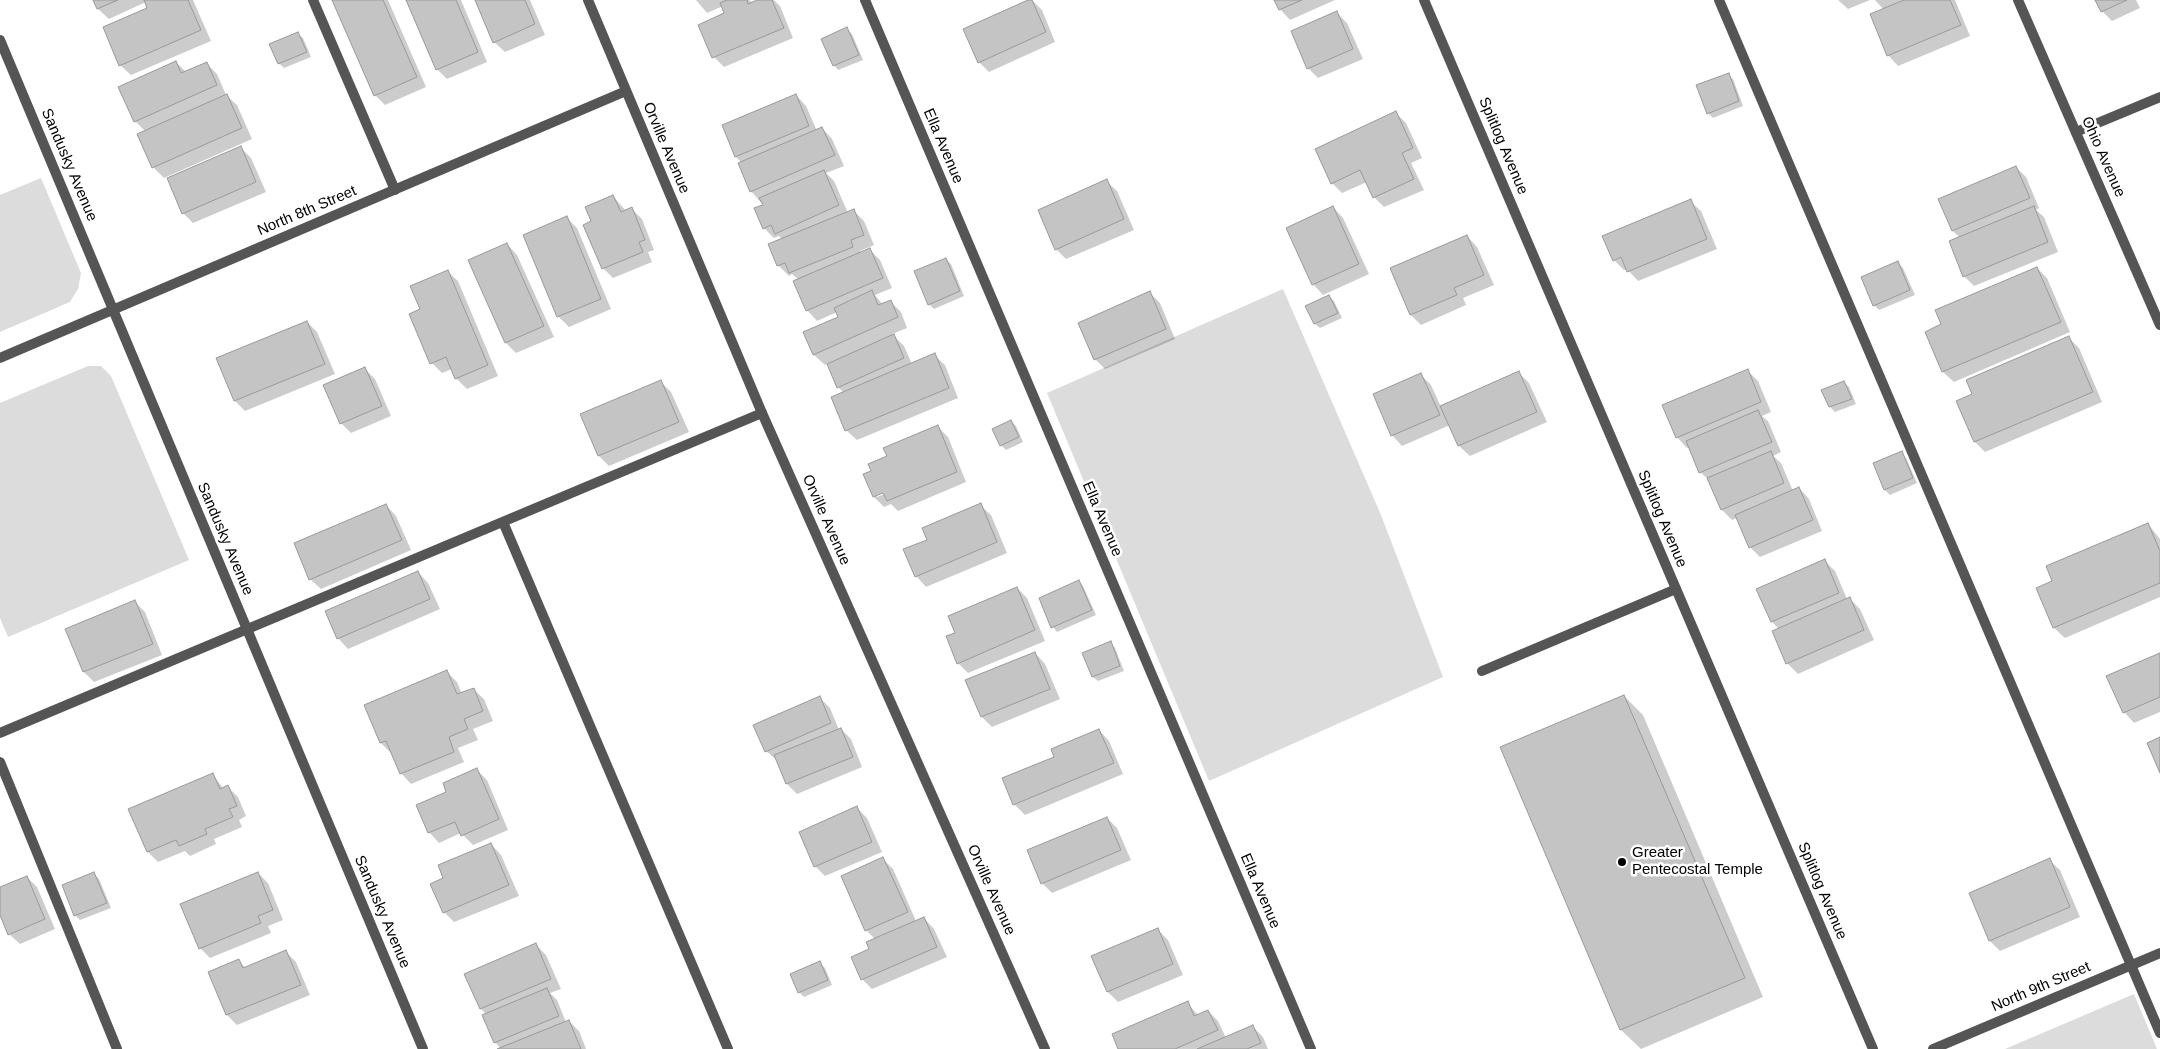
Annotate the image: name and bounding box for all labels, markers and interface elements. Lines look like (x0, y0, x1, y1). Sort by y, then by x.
street label: Splitlog Avenue (1474, 95, 1532, 197)
street label: Orville Avenue (639, 100, 693, 196)
street label: Sandusky Avenue (37, 106, 101, 224)
street label: Ella Avenue (919, 106, 967, 186)
street label: Ohio Avenue (2077, 114, 2129, 200)
street label: North 8th Street (255, 182, 359, 240)
street label: Splitlog Avenue (1633, 468, 1691, 570)
street label: Orville Avenue (798, 472, 854, 568)
street label: Ella Avenue (1078, 479, 1126, 559)
street label: Sandusky Avenue (193, 480, 257, 598)
street label: Splitlog Avenue (1793, 840, 1851, 942)
street label: Orville Avenue (963, 842, 1019, 938)
place label: Greater Pentecostal Temple (1632, 844, 1763, 879)
street label: Ella Avenue (1236, 851, 1284, 931)
street label: Sandusky Avenue (350, 853, 414, 971)
marker: Greater Pentecostal Temple (1616, 856, 1628, 868)
street label: North 9th Street (1989, 958, 2093, 1016)

